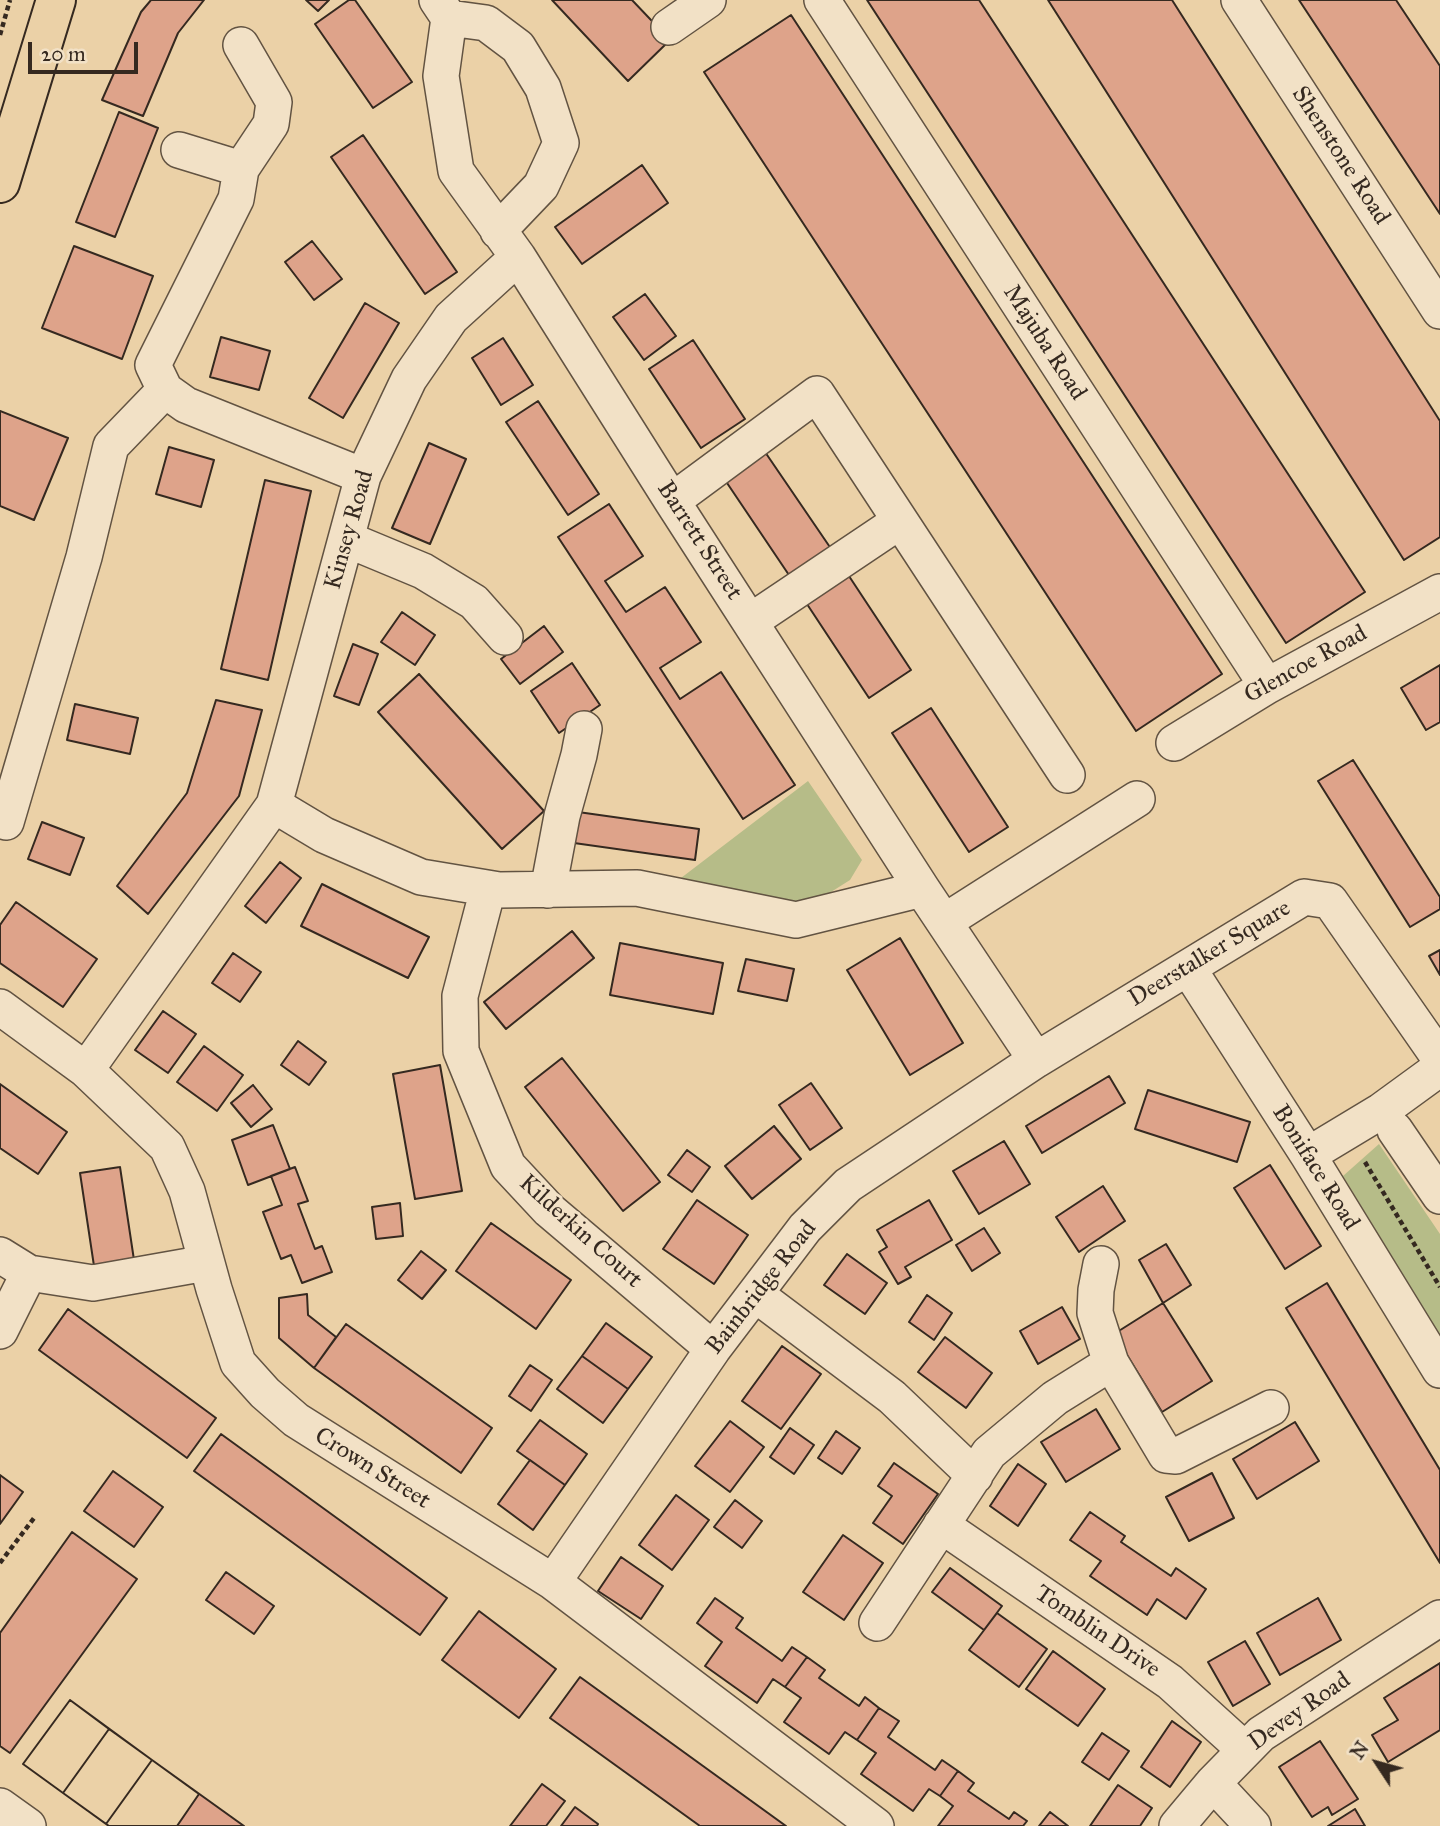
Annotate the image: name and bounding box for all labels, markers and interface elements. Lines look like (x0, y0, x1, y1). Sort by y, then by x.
scale bar (32, 28, 142, 72)
text: 20 m (41, 41, 86, 67)
street label: Shenstone Road (1285, 82, 1395, 230)
street label: Majuba Road (996, 280, 1092, 406)
street label: Kinsey Road (319, 467, 381, 593)
street label: Barrett Street (650, 476, 748, 606)
street label: Glencoe Road (1240, 620, 1372, 710)
street label: Deerstalker Square (1124, 894, 1296, 1014)
street label: Boniface Road (1265, 1100, 1365, 1236)
street label: Kilderkin Court (513, 1169, 647, 1295)
street label: Bainbridge Road (701, 1215, 823, 1361)
street label: Crown Street (309, 1422, 435, 1516)
street label: Tomblin Drive (1029, 1580, 1165, 1684)
street label: Devey Road (1244, 1667, 1356, 1757)
north arrow (1342, 1728, 1412, 1798)
text: N (1346, 1737, 1374, 1764)

